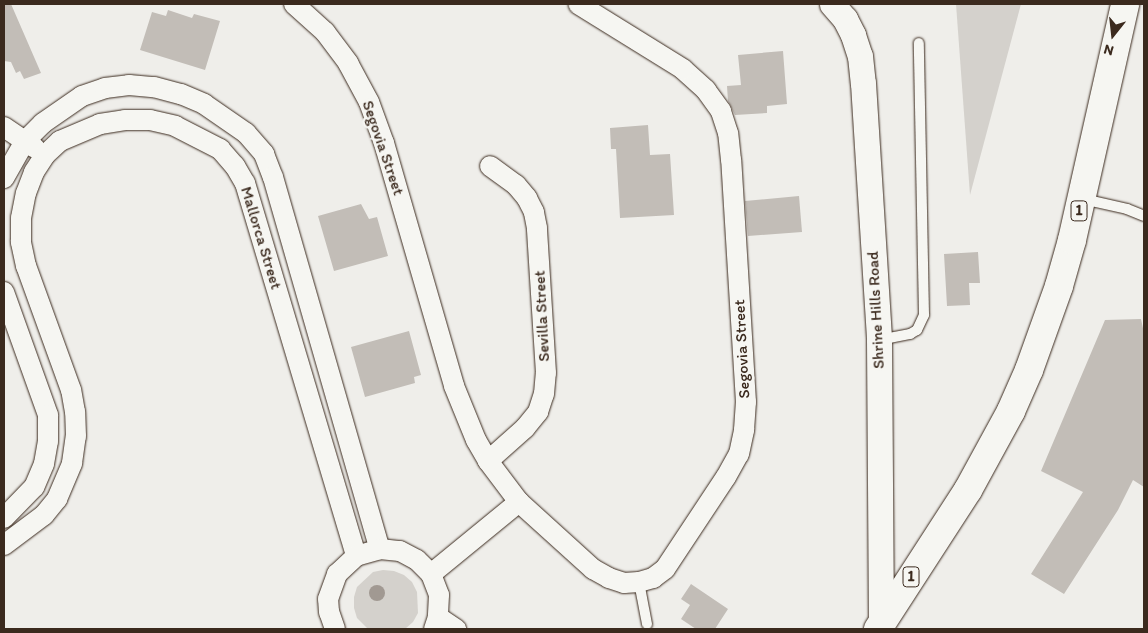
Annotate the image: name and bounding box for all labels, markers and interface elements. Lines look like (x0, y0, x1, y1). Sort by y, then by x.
north arrow (1088, 10, 1138, 60)
text: N (1102, 40, 1116, 59)
street label: Segovia Street (358, 98, 408, 198)
street label: Mallorca Street (236, 184, 286, 292)
road number: 1 (1070, 198, 1088, 224)
street label: Shrine Hills Road (863, 251, 889, 369)
street label: Sevilla Street (530, 270, 554, 362)
street label: Segovia Street (730, 299, 754, 399)
road number: 1 (902, 564, 920, 590)

